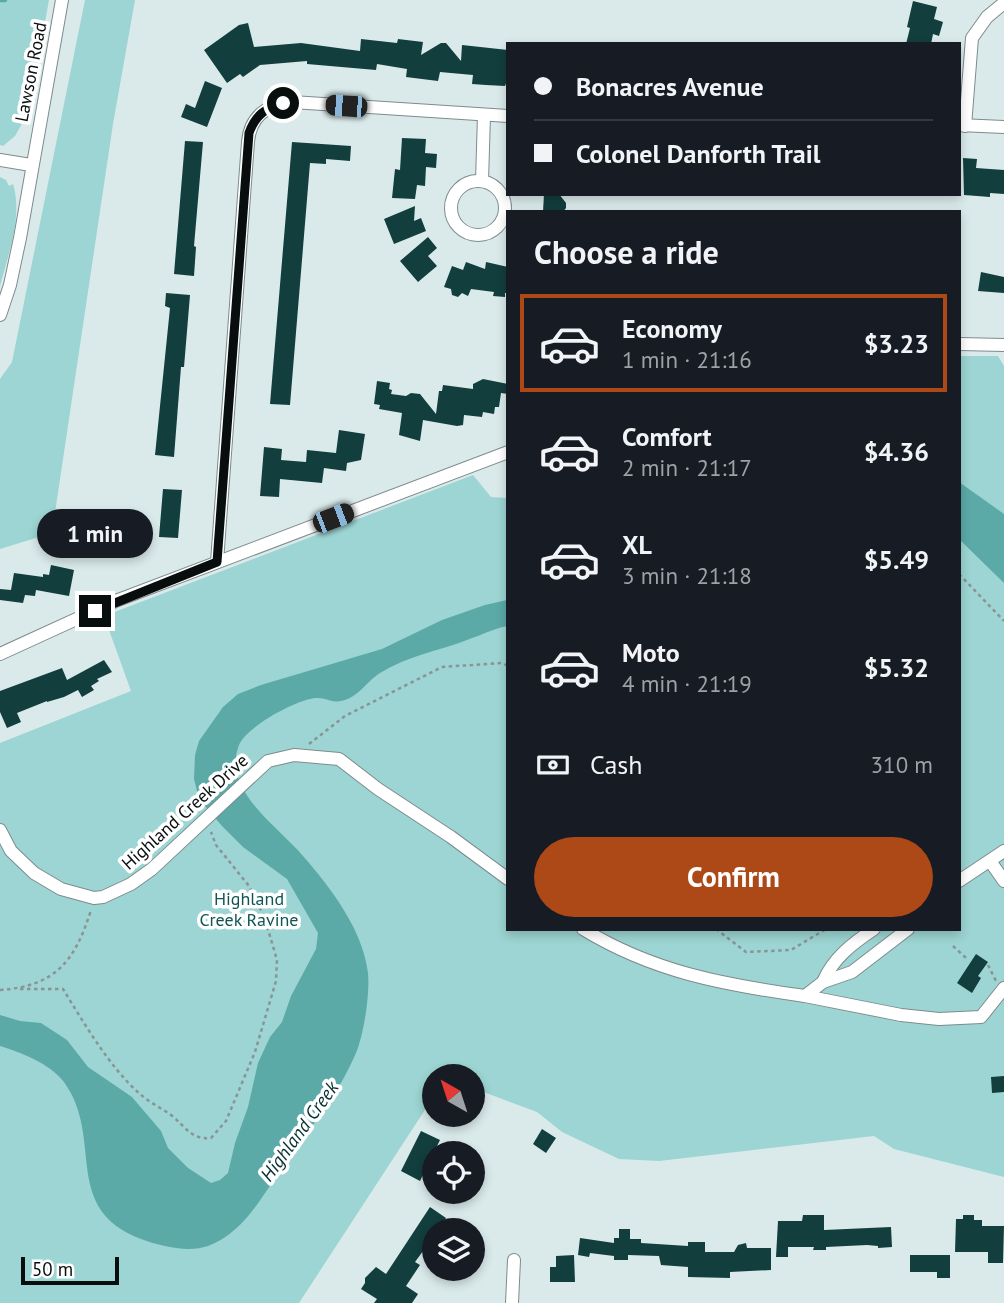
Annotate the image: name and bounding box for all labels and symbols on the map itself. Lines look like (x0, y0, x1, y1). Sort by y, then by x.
street label: Lawson Road (10, 20, 51, 124)
route start (267, 87, 299, 119)
car (325, 94, 368, 118)
car (310, 501, 357, 535)
callout: 1 min (37, 510, 153, 558)
route end (79, 595, 111, 627)
street label: Highland Creek Drive (117, 749, 253, 874)
park label: Highland Creek Ravine (199, 887, 299, 931)
north arrow (422, 1064, 485, 1127)
water label: Highland Creek (255, 1075, 344, 1186)
scale bar (21, 1254, 119, 1286)

